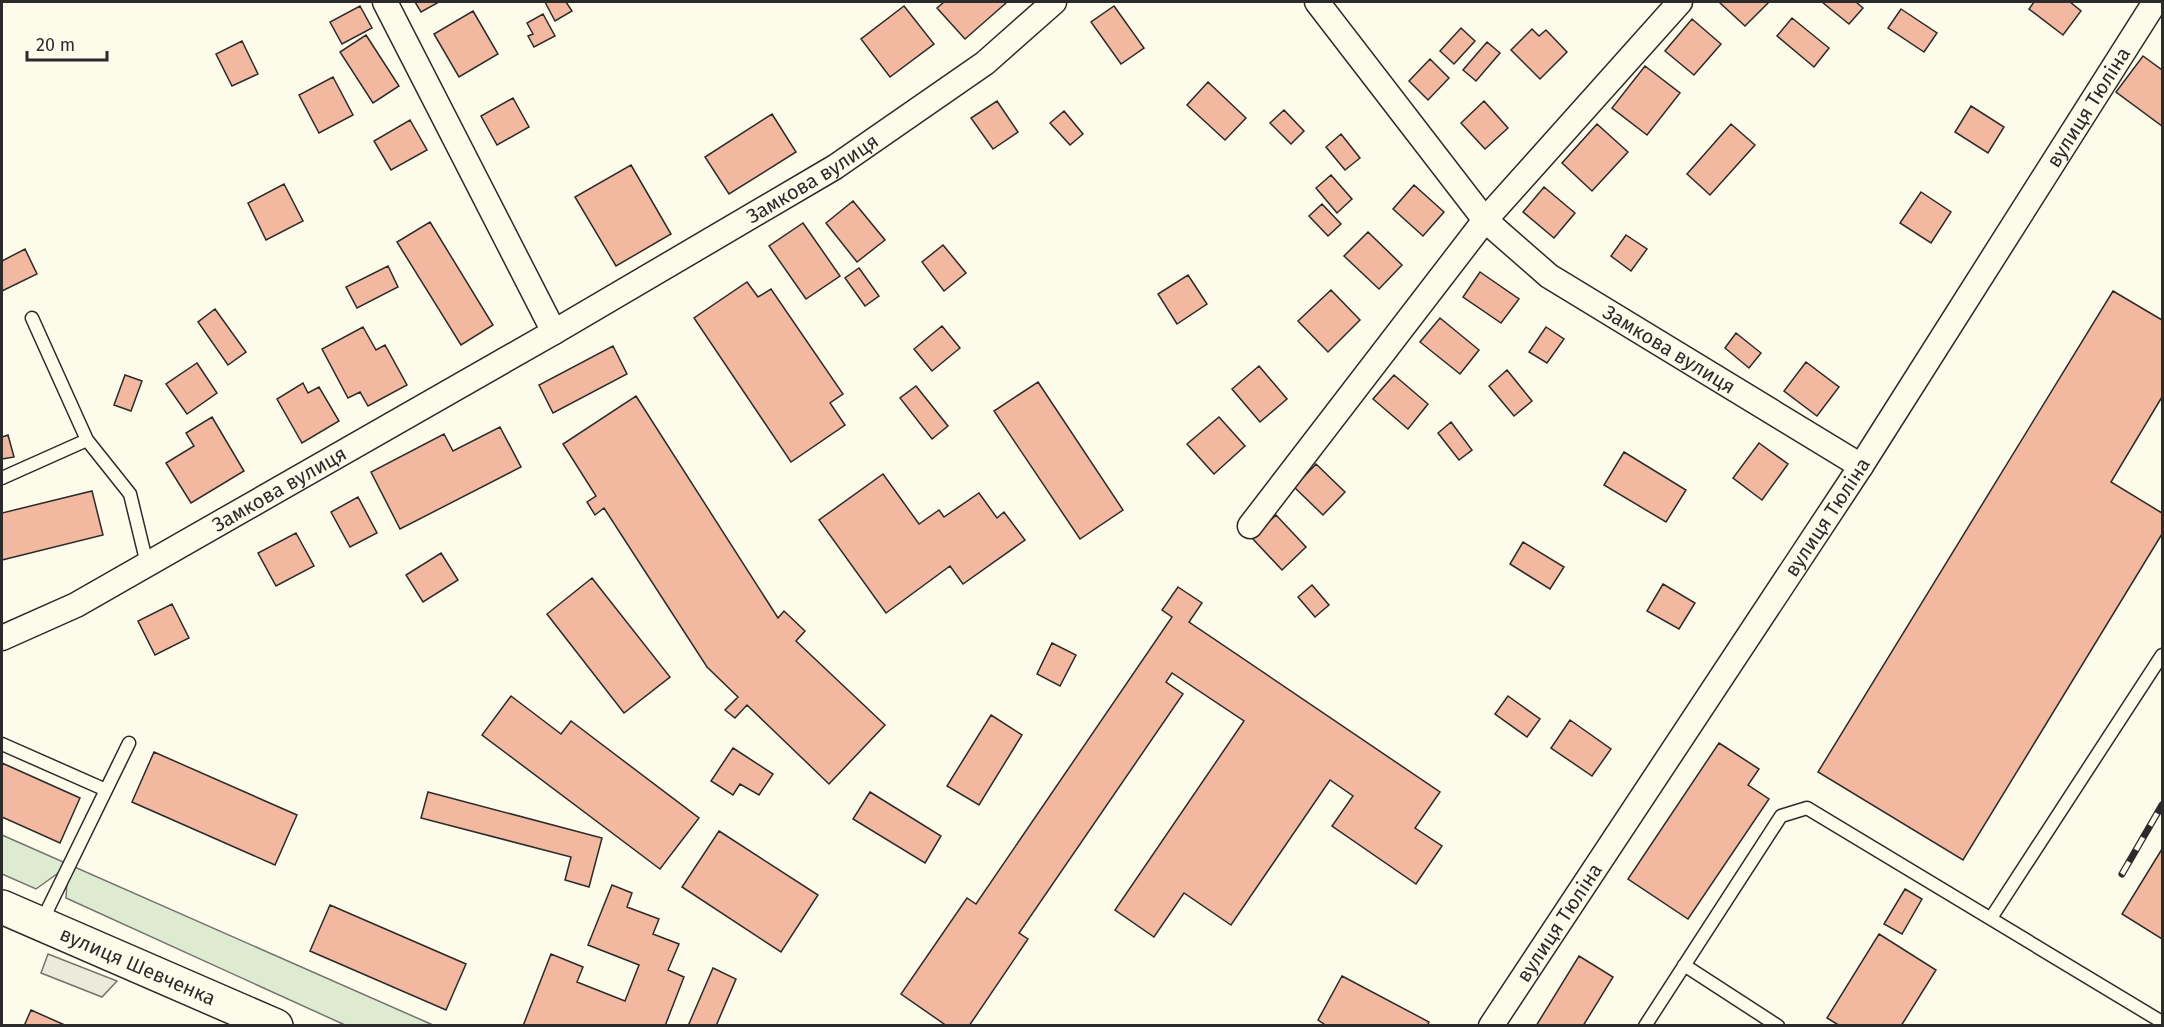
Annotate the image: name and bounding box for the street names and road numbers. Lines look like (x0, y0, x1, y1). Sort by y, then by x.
street label: вулиця Тюліна (2041, 43, 2135, 172)
street label: Замкова вулиця (742, 129, 883, 228)
street label: Замкова вулиця (1599, 300, 1740, 399)
street label: Замкова вулиця (208, 441, 351, 537)
street label: вулиця Тюліна (1779, 453, 1875, 581)
street label: вулиця Тюліна (1511, 859, 1607, 986)
street label: вулиця Шевченка (56, 922, 219, 1010)

